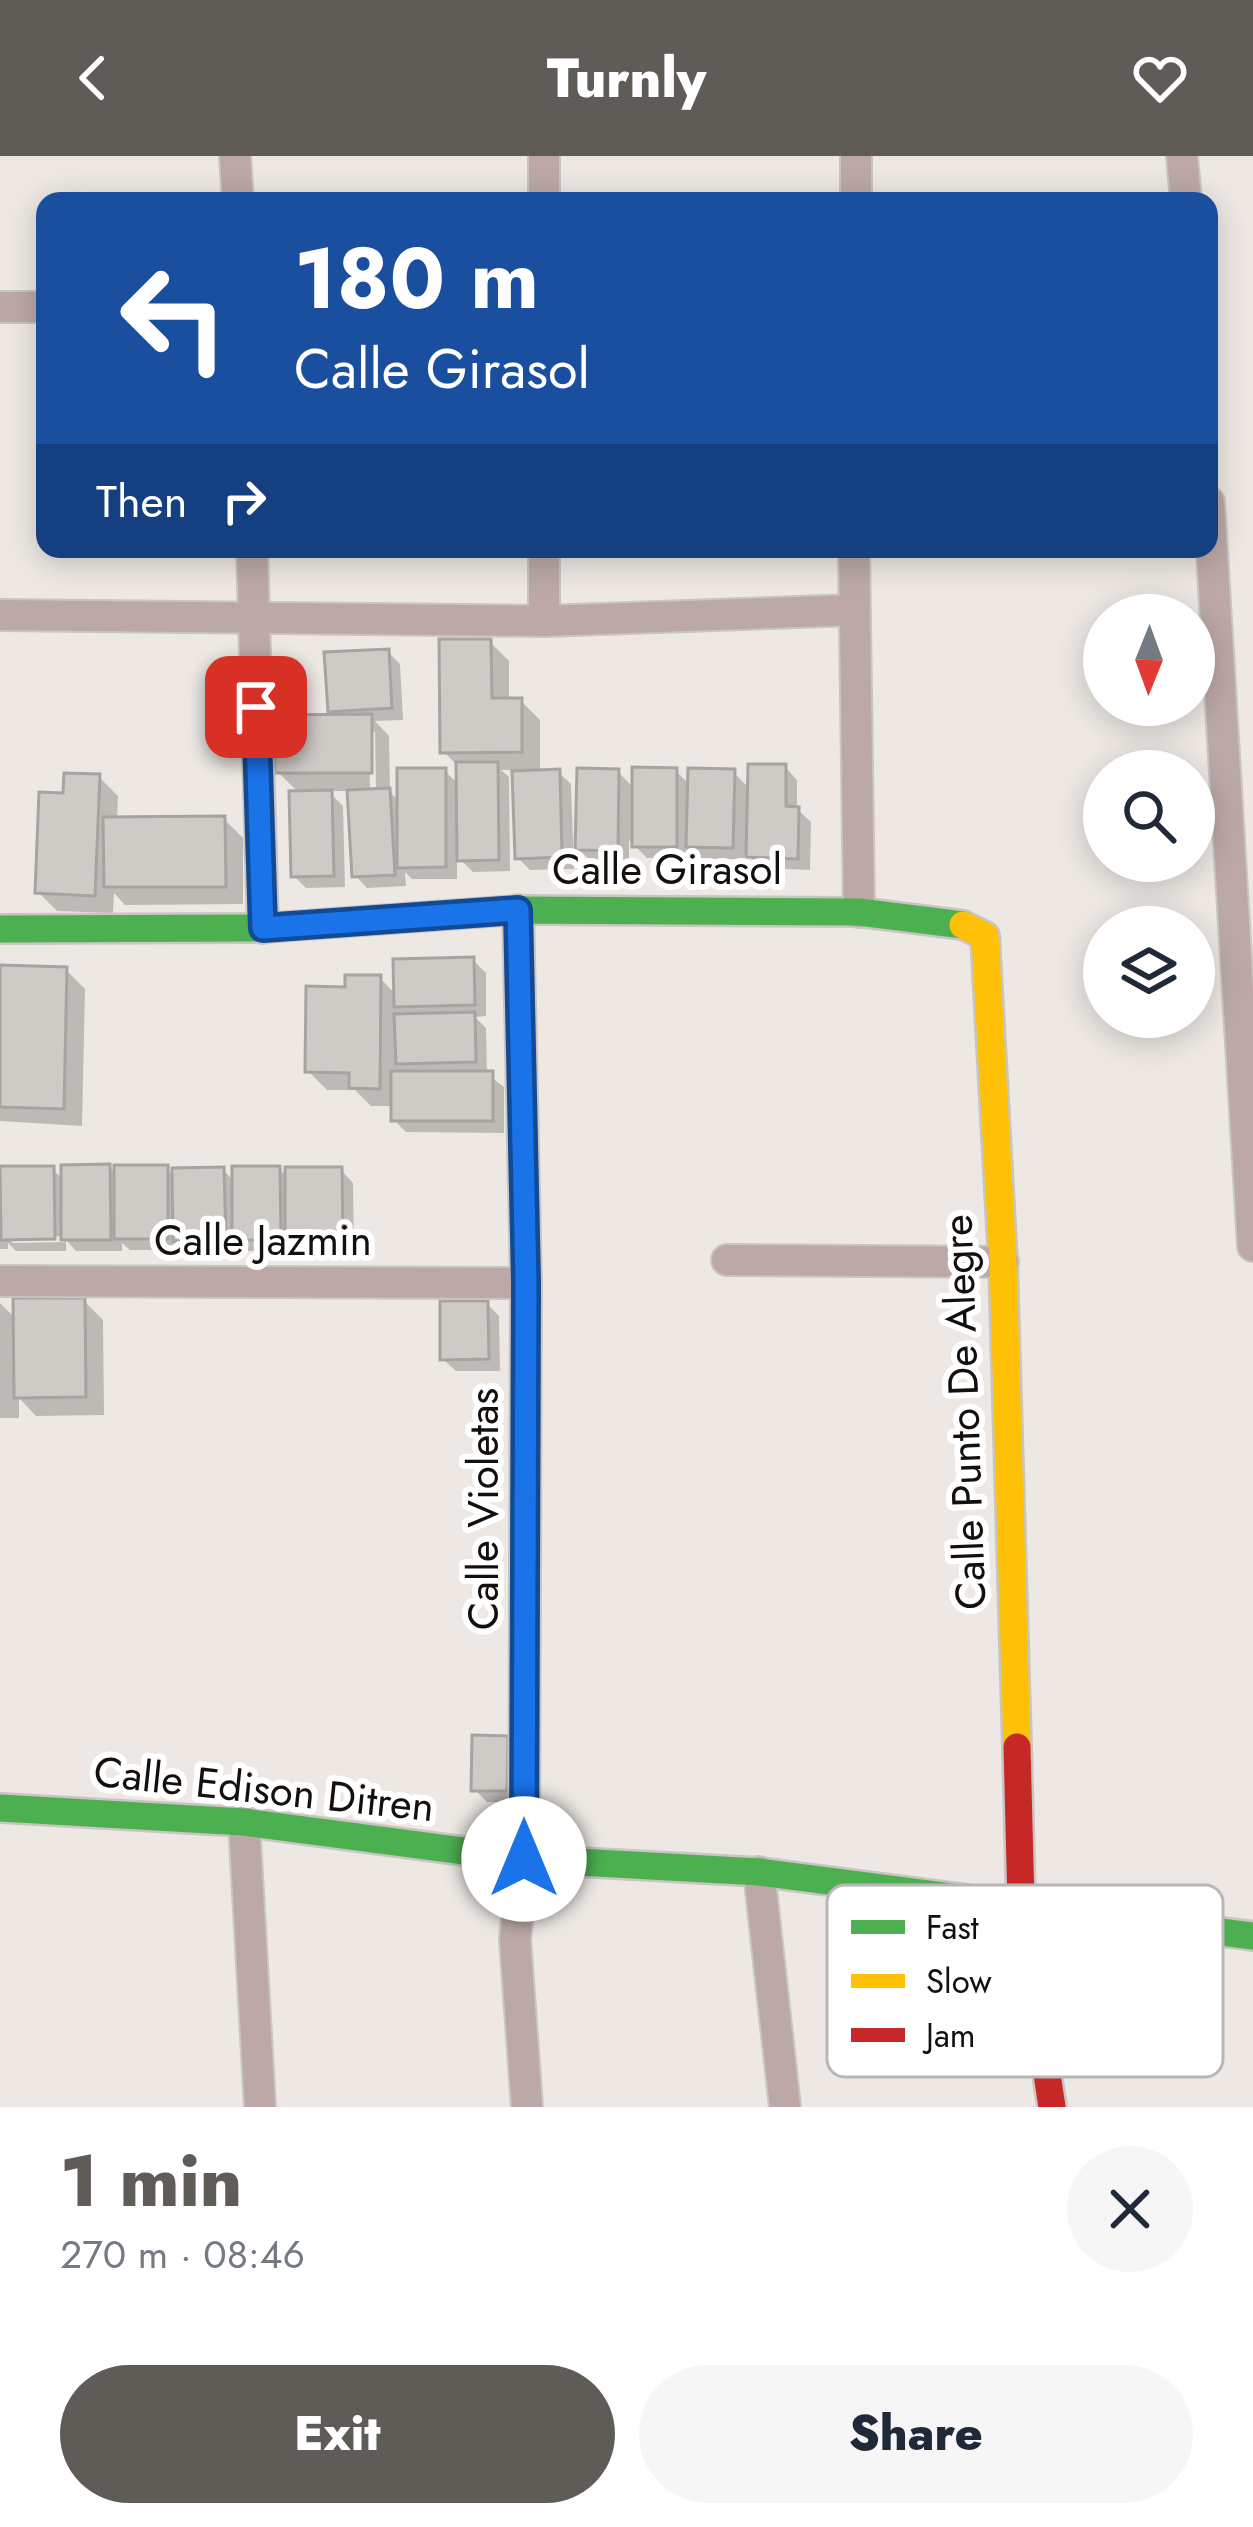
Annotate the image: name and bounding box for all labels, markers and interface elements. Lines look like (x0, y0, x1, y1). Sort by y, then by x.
text: Turnly (547, 39, 706, 117)
icon: back (60, 45, 126, 111)
icon: heart (1127, 45, 1193, 111)
text: 180 m (294, 218, 539, 340)
icon: left (96, 240, 252, 396)
text: Calle Girasol (294, 330, 590, 408)
icon: right (211, 468, 277, 534)
text: Then (96, 469, 187, 534)
north arrow (1083, 594, 1215, 726)
map controls (1083, 594, 1215, 1038)
pin (205, 656, 307, 758)
icon: arrive (223, 674, 289, 740)
button: search (1083, 750, 1215, 882)
street label: Calle Girasol (552, 839, 782, 900)
button: layers (1083, 906, 1215, 1038)
street label: Calle Jazmin (154, 1210, 372, 1271)
street label: Calle Punto De Alegre (927, 1213, 1001, 1611)
street label: Calle Violetas (453, 1388, 514, 1630)
street label: Calle Edison Ditren (91, 1741, 437, 1837)
position arrow (461, 1796, 587, 1922)
legend (827, 1885, 1223, 2077)
text: Fast (926, 1904, 979, 1951)
text: Slow (926, 1958, 992, 2005)
text: Jam (922, 2012, 976, 2059)
text: 1 min (60, 2129, 242, 2233)
button: close (1067, 2146, 1193, 2272)
text: 270 m · 08:46 (60, 2226, 305, 2283)
button: Exit (60, 2365, 615, 2503)
button: Share (639, 2365, 1193, 2503)

